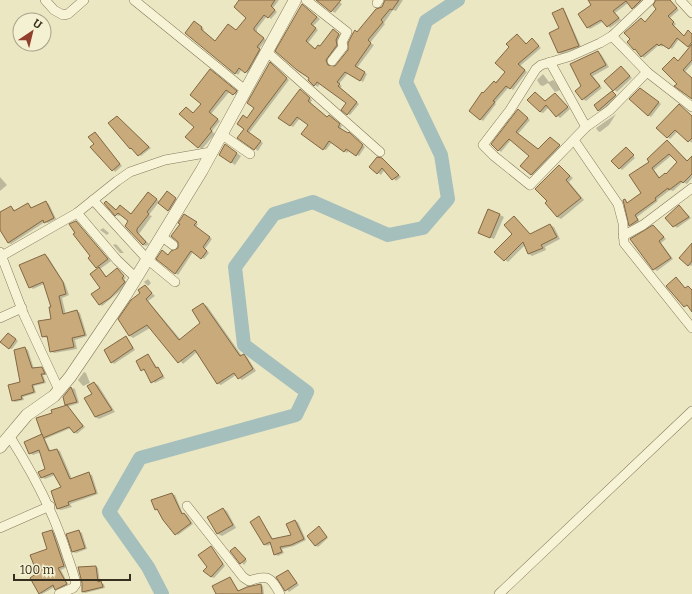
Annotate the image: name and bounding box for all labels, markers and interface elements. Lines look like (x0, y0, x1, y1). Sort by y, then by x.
north arrow (12, 12, 52, 52)
text: U (30, 17, 45, 32)
scale bar (14, 556, 130, 582)
text: 100 m (20, 563, 55, 577)

